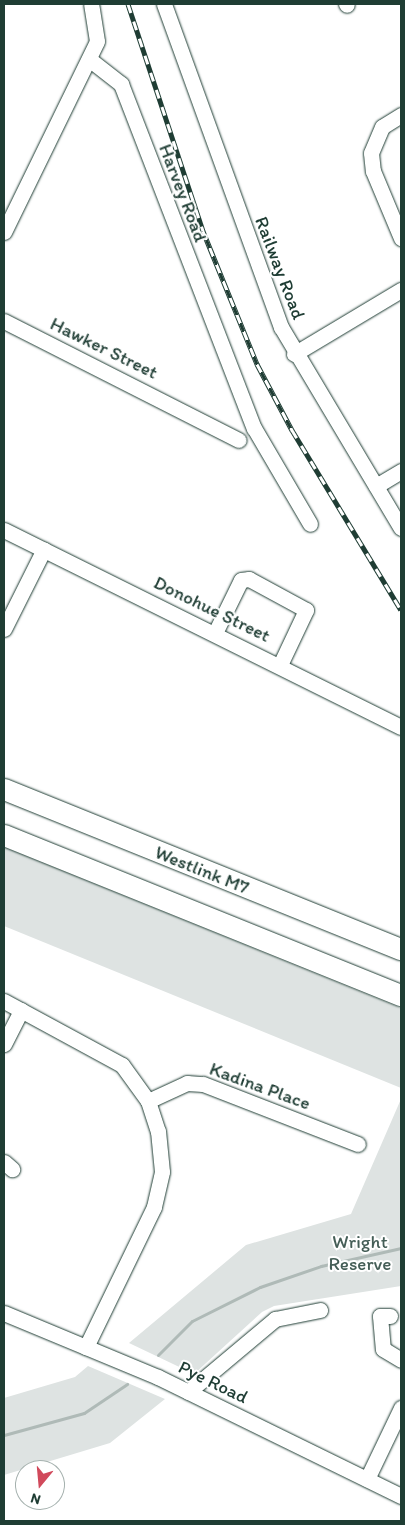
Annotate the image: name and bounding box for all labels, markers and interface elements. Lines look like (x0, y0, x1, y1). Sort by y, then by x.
street label: Harvey Road (154, 141, 212, 245)
street label: Railway Road (250, 213, 310, 323)
street label: Hawker Street (47, 312, 161, 384)
street label: Donohue Street (150, 571, 274, 647)
street label: Westlink M7 (152, 841, 252, 899)
street label: Kadina Place (207, 1057, 313, 1115)
park label: Wright Reserve (328, 1231, 392, 1275)
street label: Pye Road (175, 1356, 251, 1408)
north arrow (15, 1460, 65, 1510)
text: N (29, 1489, 43, 1508)

